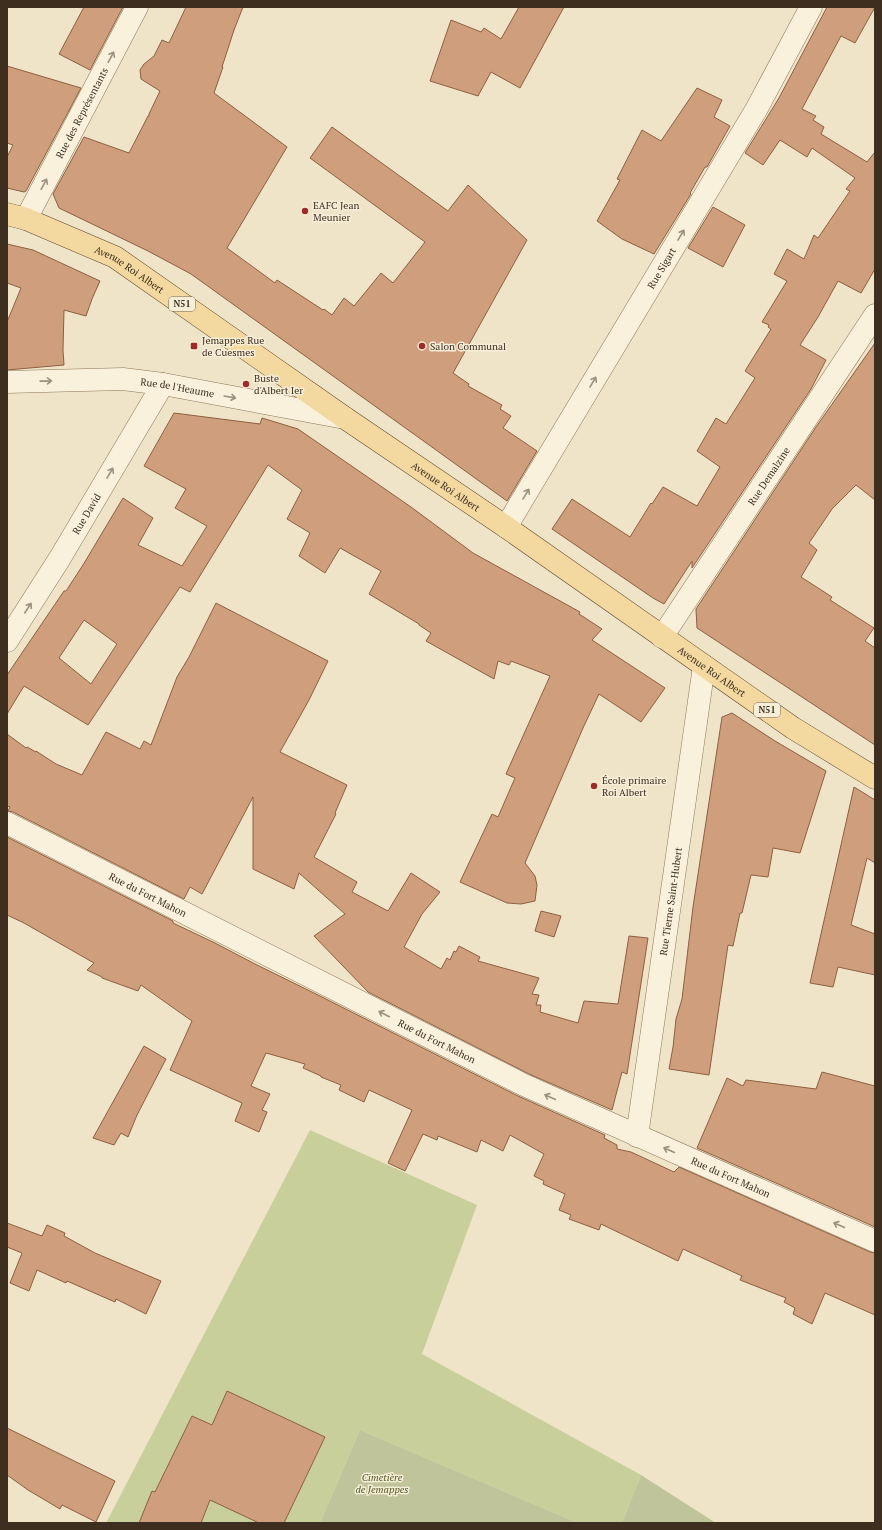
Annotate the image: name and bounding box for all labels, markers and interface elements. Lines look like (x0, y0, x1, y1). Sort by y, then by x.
one-way arrow (108, 51, 115, 63)
street label: Rue des Représentants (53, 65, 111, 161)
one-way arrow (41, 179, 48, 191)
place label: EAFC Jean Meunier (313, 199, 359, 224)
marker: EAFC Jean Meunier (300, 206, 310, 216)
one-way arrow (678, 229, 686, 241)
street label: Avenue Roi Albert (93, 243, 167, 297)
street label: Rue Sigart (644, 245, 679, 291)
road number: N51 (169, 297, 195, 311)
place label: Jemappes Rue de Cuesmes (202, 334, 264, 359)
place label: Salon Communal (430, 340, 506, 353)
marker: Jemappes Rue de Cuesmes (189, 341, 199, 351)
marker: Salon Communal (417, 341, 427, 351)
place label: Buste d'Albert Ier (254, 372, 303, 397)
street label: Rue de l'Heaume (140, 375, 215, 400)
one-way arrow (589, 376, 597, 388)
one-way arrow (39, 377, 52, 385)
marker: Buste d'Albert Ier (241, 379, 251, 389)
one-way arrow (224, 393, 237, 401)
street label: Rue Demalzine (745, 445, 793, 508)
street label: Avenue Roi Albert (409, 459, 483, 515)
one-way arrow (107, 467, 115, 479)
one-way arrow (522, 488, 530, 500)
street label: Rue David (70, 491, 104, 537)
one-way arrow (24, 603, 32, 614)
street label: Avenue Roi Albert (675, 643, 748, 700)
road number: N51 (754, 703, 780, 717)
place label: École primaire Roi Albert (602, 774, 666, 799)
marker: École primaire Roi Albert (589, 781, 599, 791)
street label: Rue Tierne Saint-Hubert (657, 846, 685, 956)
street label: Rue du Fort Mahon (107, 870, 189, 920)
one-way arrow (378, 1010, 390, 1017)
street label: Rue du Fort Mahon (396, 1016, 478, 1066)
one-way arrow (545, 1093, 557, 1100)
one-way arrow (664, 1146, 676, 1153)
street label: Rue du Fort Mahon (689, 1154, 772, 1201)
one-way arrow (834, 1221, 846, 1228)
park label: Cimetière de Jemappes (355, 1471, 409, 1496)

